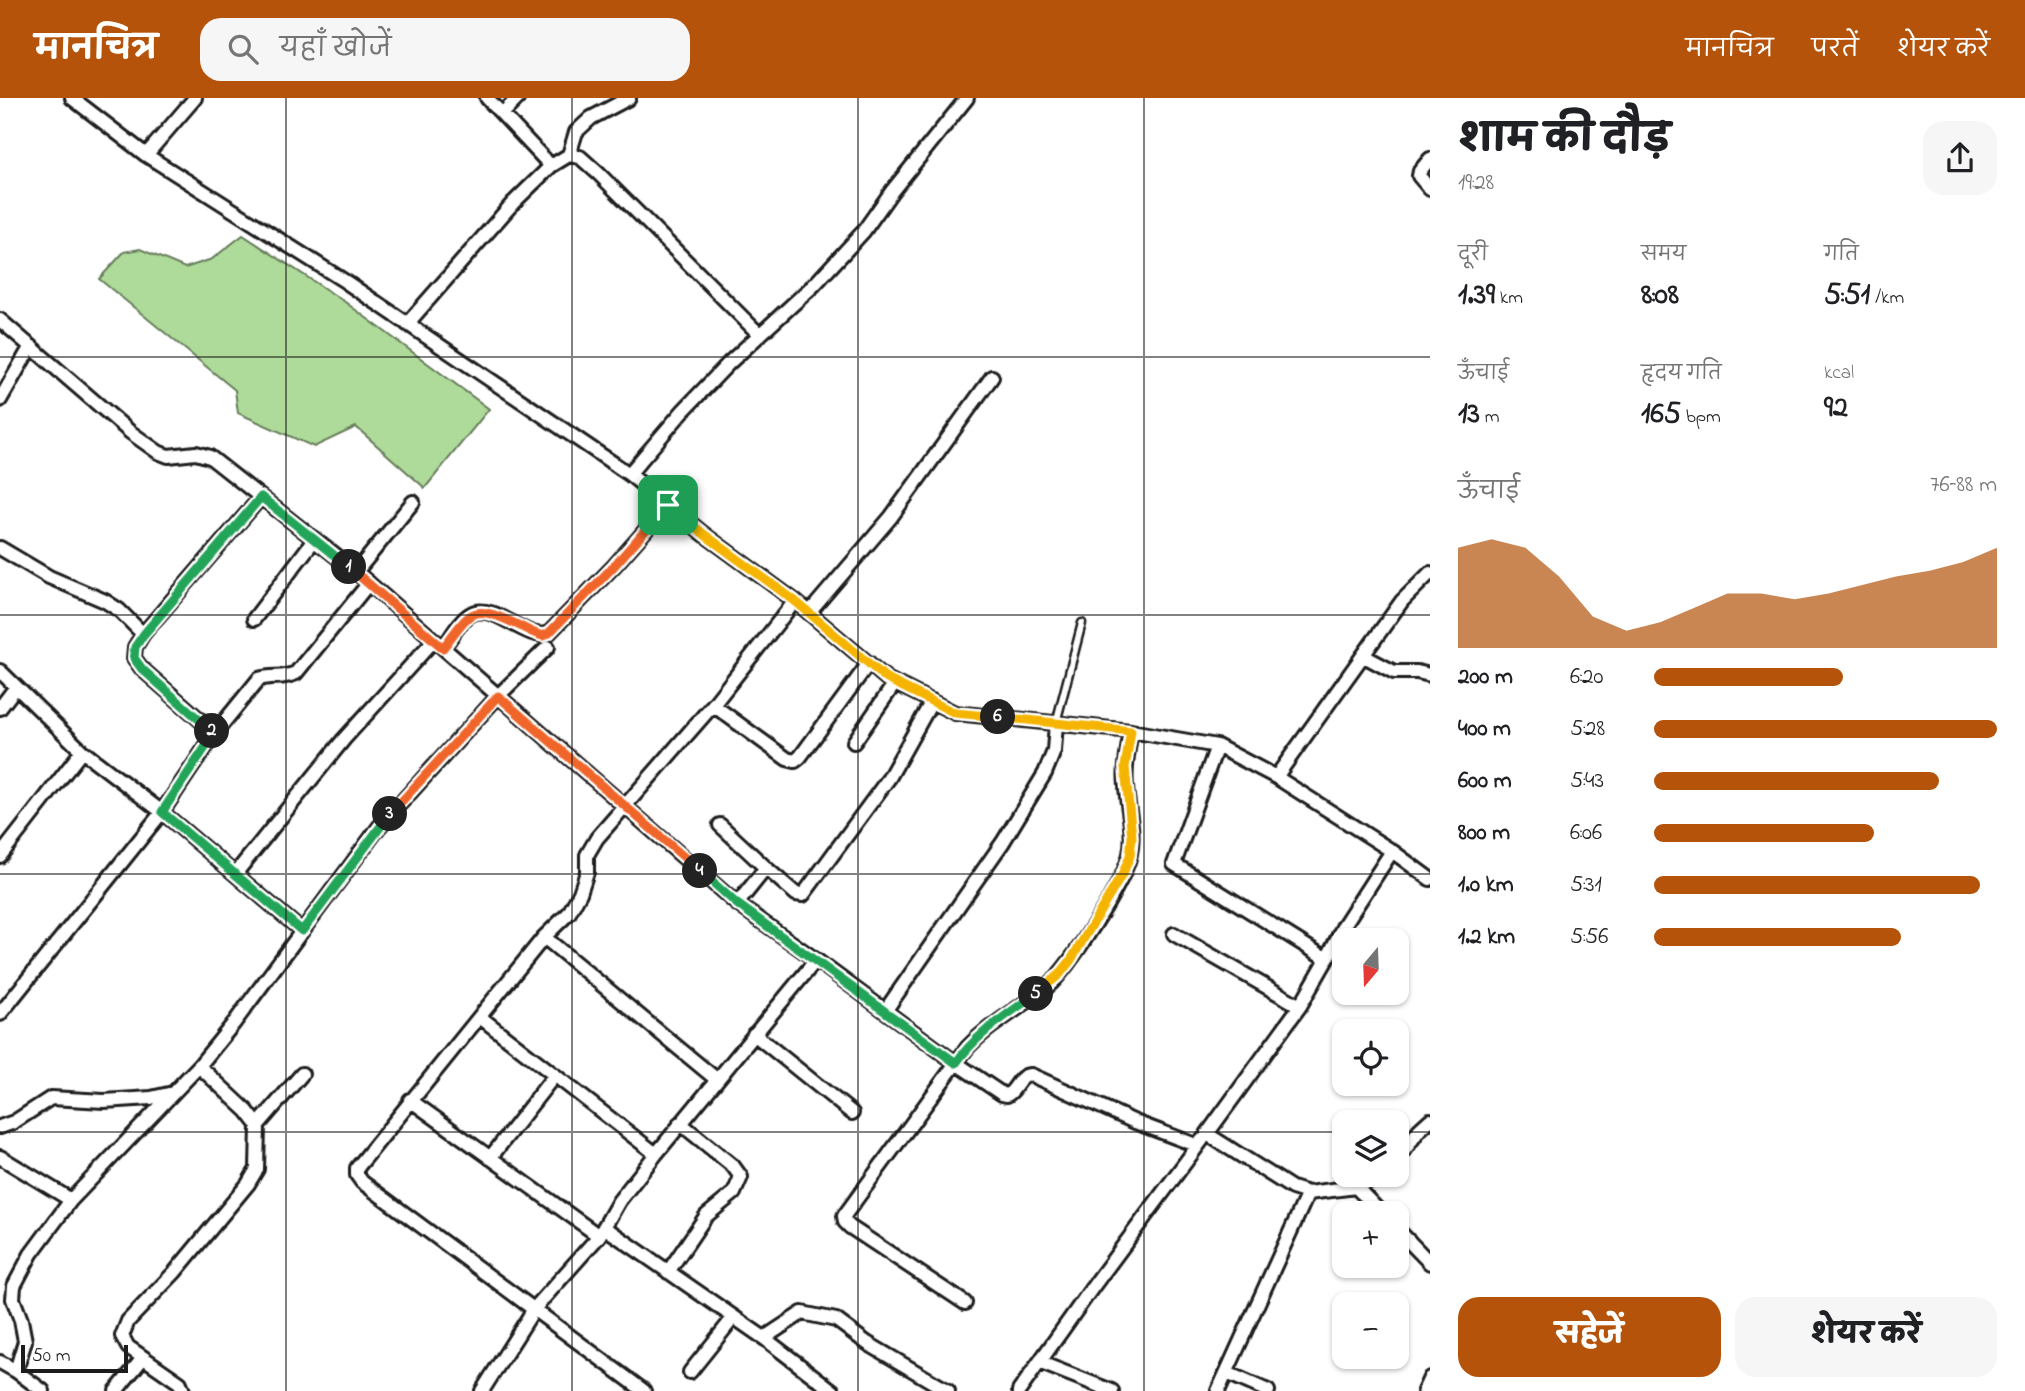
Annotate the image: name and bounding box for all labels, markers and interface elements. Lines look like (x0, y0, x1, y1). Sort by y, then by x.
search box (200, 18, 690, 81)
text: मानचित्र (35, 26, 158, 74)
icon: search (224, 30, 262, 68)
text: यहाँ खोजें (280, 31, 391, 69)
text: मानचित्र (1686, 33, 1774, 68)
text: परतें (1812, 33, 1859, 68)
text: शेयर करें (1897, 33, 1990, 68)
text: शाम की दौड़ (1458, 113, 1670, 169)
button: share (1923, 121, 1997, 195)
text: 19:28 (1458, 167, 1494, 200)
text: दूरी (1458, 242, 1488, 269)
text: समय (1641, 242, 1686, 269)
text: गति (1824, 242, 1859, 269)
text: 1.39 (1458, 274, 1495, 318)
text: 8:08 (1641, 274, 1679, 318)
text: 5:51 (1824, 274, 1870, 318)
text: km (1495, 285, 1523, 312)
text: /km (1870, 285, 1904, 312)
text: kcal (1824, 360, 1854, 387)
text: ऊँचाई (1458, 361, 1509, 388)
text: हृदय गति (1641, 361, 1722, 388)
text: 92 (1824, 387, 1848, 431)
text: 13 (1458, 393, 1480, 437)
text: 165 (1641, 393, 1681, 437)
text: m (1480, 404, 1499, 431)
text: bpm (1681, 404, 1721, 431)
text: 76–88 m (1930, 469, 1997, 502)
pin (638, 475, 698, 535)
text: ऊँचाई (1458, 476, 1520, 509)
icon: arrive (649, 486, 687, 524)
pin: 1 (332, 550, 366, 584)
text: 1 (345, 553, 352, 580)
text: 200 m (1458, 661, 1513, 694)
text: 6:20 (1570, 661, 1603, 694)
pin: 6 (981, 700, 1016, 734)
text: 6 (993, 703, 1002, 730)
text: 400 m (1458, 713, 1511, 746)
text: 5:28 (1570, 713, 1605, 746)
pin: 2 (194, 714, 230, 748)
text: 2 (207, 717, 216, 744)
text: 600 m (1458, 765, 1512, 798)
text: 5:43 (1570, 765, 1604, 798)
pin: 3 (372, 796, 408, 832)
text: 3 (386, 800, 393, 827)
text: 800 m (1458, 817, 1510, 850)
text: 6:06 (1570, 817, 1602, 850)
pin: 4 (682, 854, 718, 888)
text: 4 (696, 857, 703, 884)
text: 1.0 km (1458, 869, 1514, 902)
text: 5:31 (1570, 869, 1602, 902)
text: 1.2 km (1458, 921, 1515, 954)
text: 5:56 (1570, 921, 1608, 954)
north arrow (1332, 928, 1409, 1004)
map controls (1332, 928, 1409, 1369)
pin: 5 (1018, 976, 1054, 1012)
text: 5 (1030, 980, 1041, 1007)
button: locate (1332, 1019, 1409, 1096)
button: layers (1332, 1110, 1409, 1187)
button: + (1332, 1201, 1409, 1278)
button: − (1332, 1292, 1409, 1369)
button: सहेजें (1458, 1297, 1721, 1377)
button: शेयर करें (1735, 1297, 1997, 1377)
scale bar (21, 1342, 128, 1374)
text: 50 m (32, 1343, 71, 1370)

